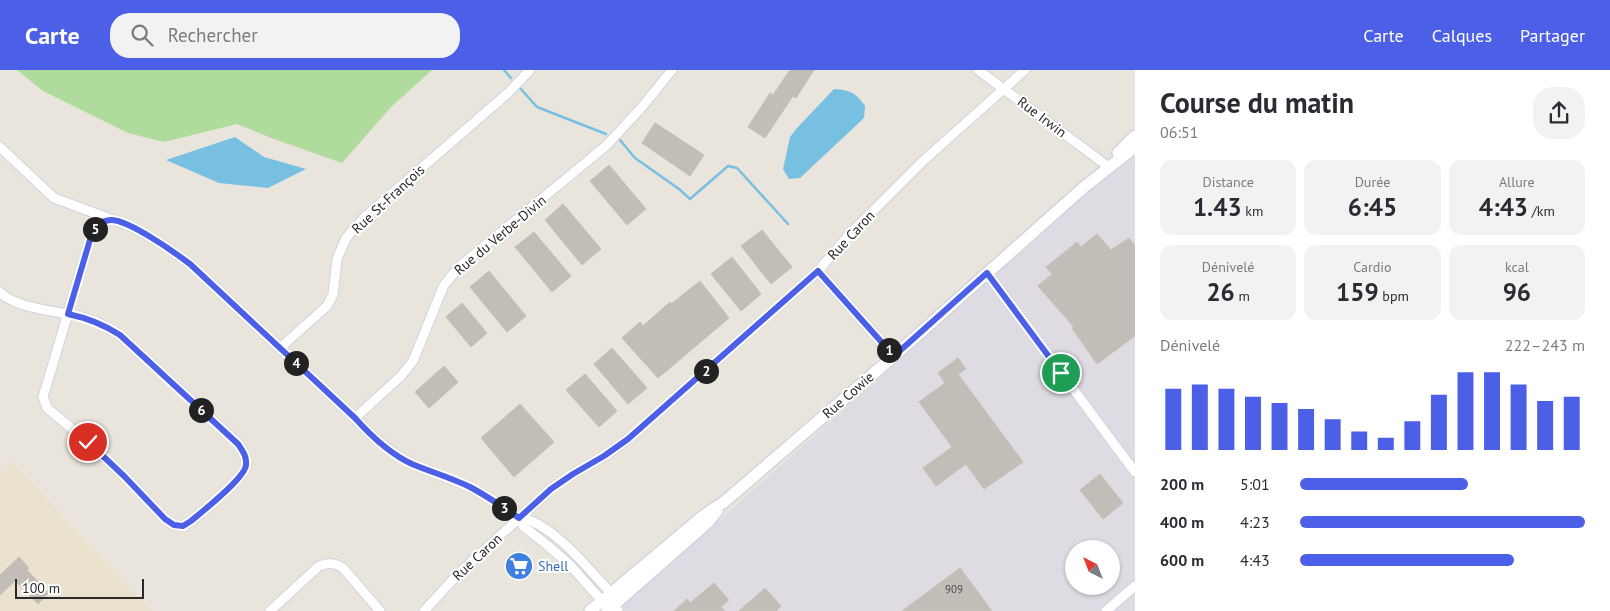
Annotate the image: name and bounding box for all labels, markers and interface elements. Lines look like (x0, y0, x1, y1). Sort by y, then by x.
search box (110, 13, 460, 58)
text: Carte (25, 20, 80, 51)
icon: search (128, 21, 156, 49)
text: Rechercher (168, 23, 258, 47)
text: Carte (1363, 24, 1404, 47)
text: Calques (1432, 24, 1492, 47)
text: Partager (1520, 24, 1585, 47)
text: Course du matin (1160, 84, 1354, 121)
button: share (1533, 87, 1585, 139)
street label: Rue Irwin (1014, 93, 1070, 141)
text: 06:51 (1160, 122, 1198, 142)
street label: Rue St-François (348, 161, 428, 237)
text: Distance (1203, 173, 1254, 191)
text: Durée (1355, 173, 1390, 191)
text: Allure (1499, 173, 1535, 191)
street label: Rue du Verbe-Divin (450, 191, 550, 279)
text: 1.43 (1193, 191, 1242, 223)
text: 6:45 (1348, 191, 1397, 223)
text: 4:43 (1479, 191, 1528, 223)
text: km (1242, 202, 1263, 220)
text: /km (1528, 202, 1555, 220)
street label: Rue Caron (824, 206, 878, 264)
pin: 5 (82, 216, 108, 242)
text: 5 (92, 220, 99, 238)
text: Dénivelé (1202, 258, 1254, 276)
text: Cardio (1353, 258, 1392, 276)
text: kcal (1505, 258, 1529, 276)
text: 26 (1206, 276, 1235, 308)
text: 159 (1336, 276, 1379, 308)
text: 96 (1503, 276, 1531, 308)
text: m (1235, 287, 1250, 305)
text: bpm (1379, 287, 1409, 305)
text: Dénivelé (1160, 335, 1220, 355)
text: 222–243 m (1505, 335, 1585, 355)
pin: 1 (876, 338, 902, 362)
text: 1 (886, 341, 893, 359)
pin: 4 (284, 350, 308, 376)
pin (1040, 352, 1082, 394)
text: 4 (293, 354, 300, 372)
pin: 2 (694, 358, 718, 384)
icon: arrive (1047, 359, 1075, 387)
text: 2 (703, 362, 710, 380)
street label: Rue Cowie (818, 368, 878, 422)
pin: 6 (188, 398, 214, 422)
text: 6 (198, 401, 205, 419)
pin (67, 421, 109, 463)
icon: check (74, 428, 102, 456)
text: 200 m (1160, 474, 1204, 494)
text: 5:01 (1240, 474, 1270, 494)
pin: 3 (492, 496, 516, 520)
text: 3 (501, 499, 508, 517)
text: 400 m (1160, 512, 1204, 532)
text: 4:23 (1240, 512, 1270, 532)
street label: Rue Caron (448, 530, 506, 584)
north arrow (1065, 540, 1120, 595)
map controls (1065, 540, 1120, 595)
text: 600 m (1160, 550, 1204, 570)
text: 4:43 (1240, 550, 1270, 570)
supermarket icon: Shell (504, 551, 534, 581)
place label: Shell (538, 557, 568, 575)
scale bar (15, 576, 144, 599)
text: 100 m (22, 579, 60, 597)
house number: 909 (945, 582, 963, 596)

